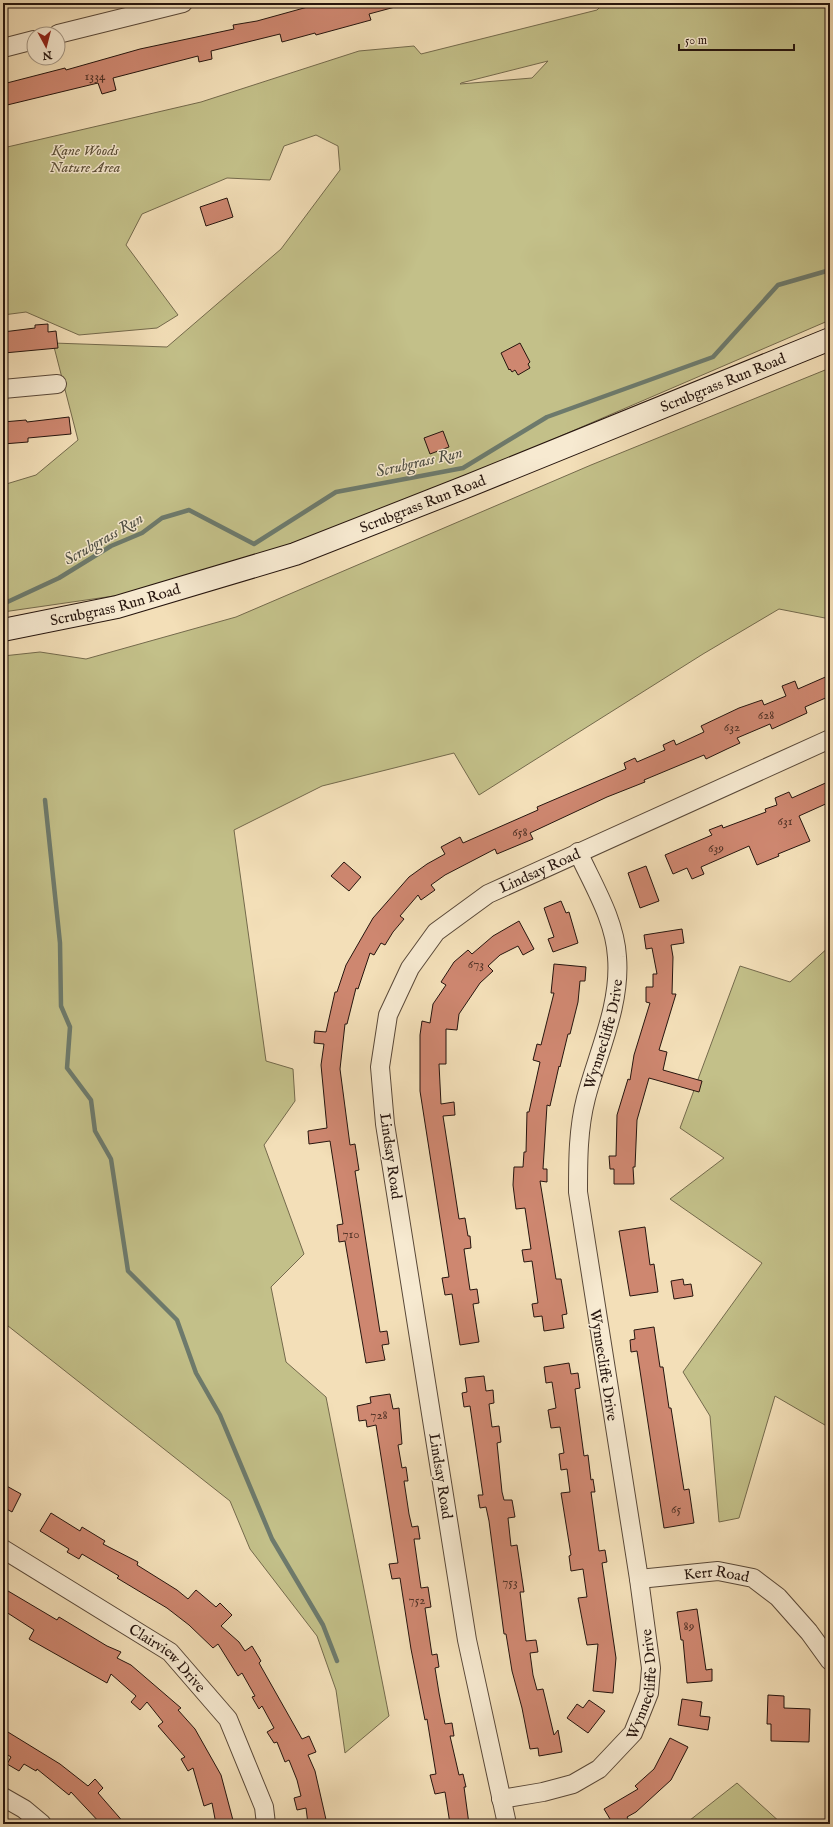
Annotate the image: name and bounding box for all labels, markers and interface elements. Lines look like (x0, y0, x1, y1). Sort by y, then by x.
north arrow (26, 26, 66, 66)
scale bar (679, 26, 794, 52)
text: 50 m (685, 33, 707, 48)
text: N (41, 47, 54, 63)
house number: 1334 (85, 68, 106, 85)
park label: Kane Woods Nature Area (50, 141, 121, 177)
street label: Scrubgrass Run Road (658, 349, 790, 417)
water label: Scrubgrass Run (374, 443, 465, 483)
street label: Scrubgrass Run Road (357, 471, 489, 538)
water label: Scrubgrass Run (61, 509, 147, 570)
street label: Scrubgrass Run Road (48, 579, 184, 630)
house number: 628 (758, 707, 774, 724)
house number: 632 (724, 719, 740, 736)
house number: 631 (777, 813, 793, 830)
house number: 658 (512, 824, 528, 841)
house number: 639 (708, 840, 724, 857)
street label: Lindsay Road (496, 844, 584, 898)
house number: 673 (468, 956, 484, 973)
street label: Wynnecliffe Drive (580, 978, 627, 1091)
street label: Lindsay Road (375, 1112, 406, 1201)
house number: 710 (342, 1226, 360, 1243)
street label: Wynnecliffe Drive (585, 1308, 622, 1422)
house number: 728 (370, 1407, 388, 1424)
street label: Lindsay Road (424, 1432, 457, 1521)
house number: 65 (671, 1501, 681, 1518)
street label: Kerr Road (683, 1562, 752, 1587)
house number: 753 (502, 1574, 518, 1591)
house number: 752 (409, 1592, 425, 1609)
house number: 89 (684, 1618, 695, 1635)
street label: Clairview Drive (125, 1620, 210, 1696)
street label: Wynnecliffe Drive (623, 1628, 661, 1742)

